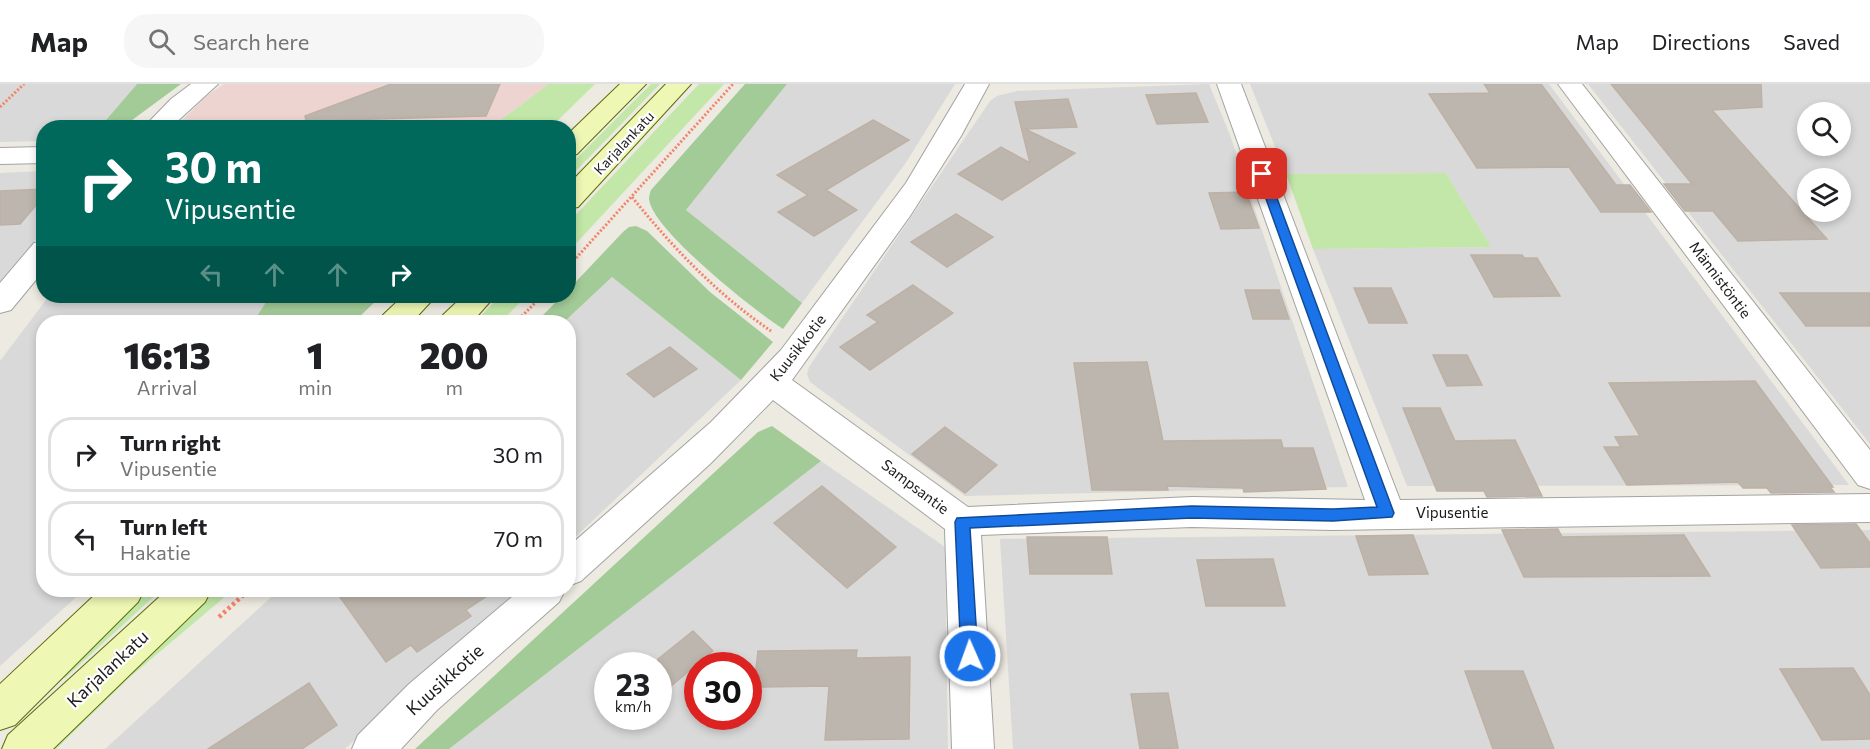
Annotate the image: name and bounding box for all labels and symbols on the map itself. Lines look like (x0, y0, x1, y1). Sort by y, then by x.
street label: Karjalankatu (590, 107, 657, 178)
pin (1236, 148, 1287, 199)
street label: Männistöntie (1686, 238, 1756, 321)
street label: Kuusikkotie (765, 310, 829, 384)
street label: Sampsantie (878, 455, 953, 517)
street label: Vipusentie (1416, 503, 1488, 521)
position arrow (938, 624, 1002, 688)
street label: Karjalankatu (62, 625, 153, 712)
street label: Kuusikkotie (401, 639, 487, 720)
speed limit sign: 30 (684, 652, 762, 730)

